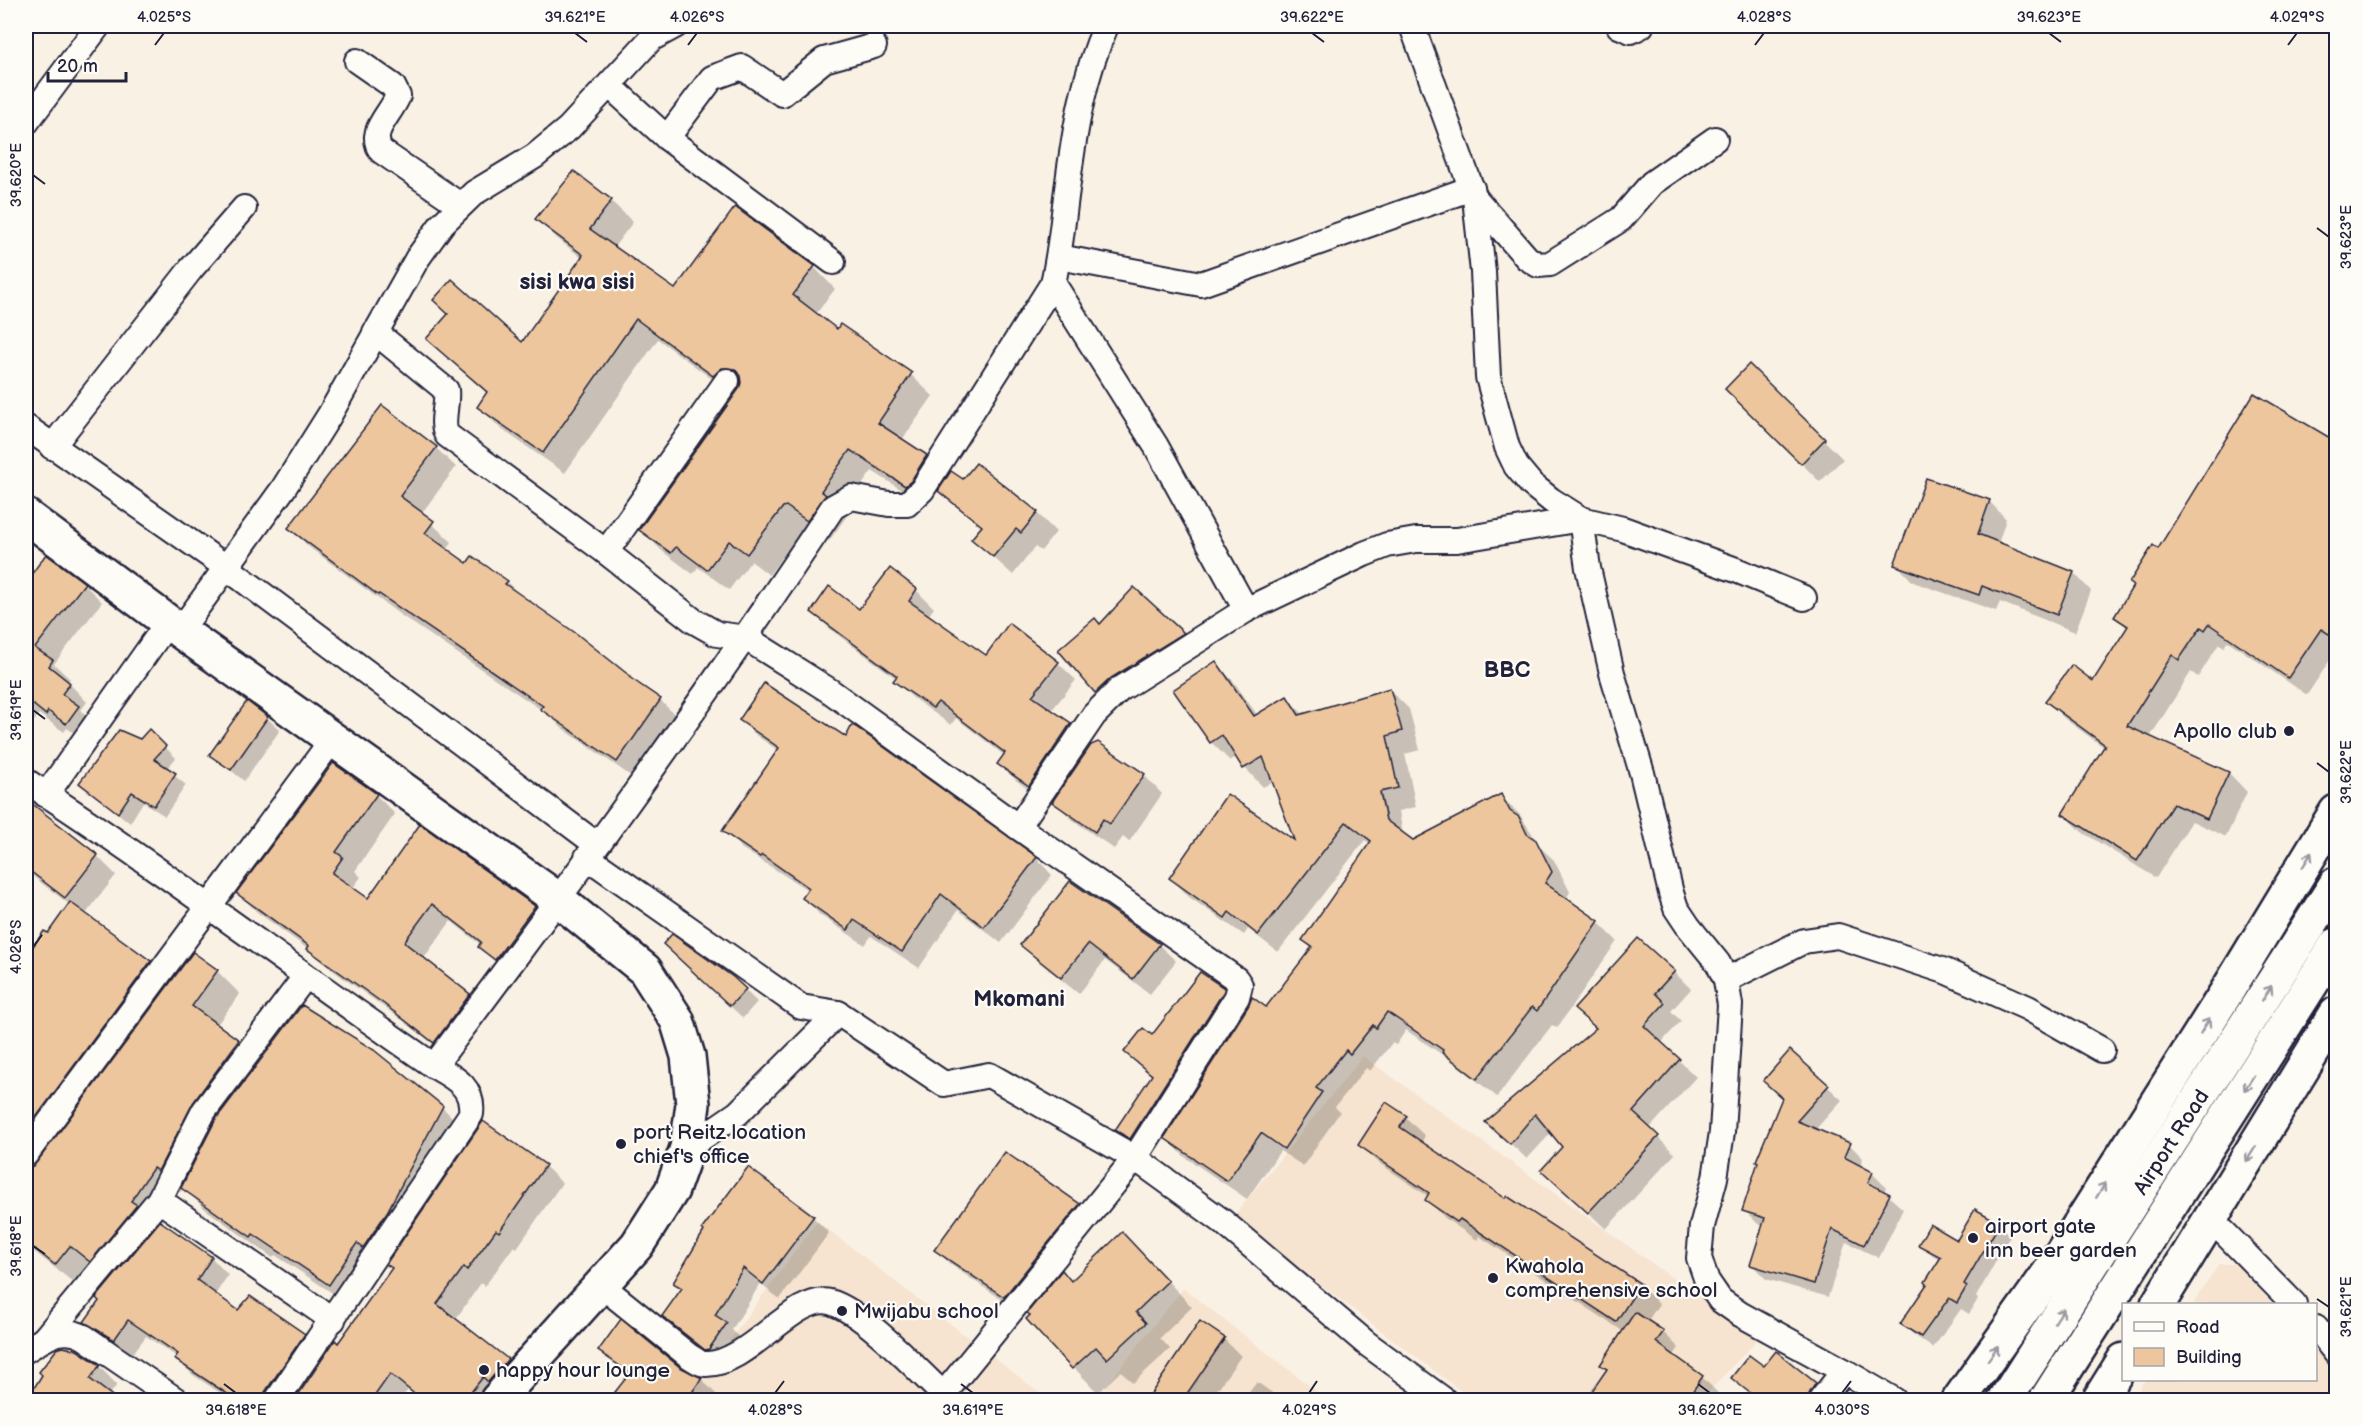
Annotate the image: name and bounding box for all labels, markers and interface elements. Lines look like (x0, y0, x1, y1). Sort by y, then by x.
text: 4.025°S (137, 8, 191, 27)
text: 39.621°E (544, 8, 606, 27)
text: 4.026°S (670, 8, 724, 27)
text: 39.622°E (1280, 8, 1344, 27)
text: 4.028°S (1737, 8, 1791, 27)
text: 39.623°E (2017, 8, 2081, 27)
text: 4.029°S (2270, 8, 2324, 27)
scale bar (48, 45, 126, 83)
text: 20 m (57, 56, 98, 77)
text: 39.620°E (7, 143, 26, 207)
text: 39.623°E (2337, 205, 2356, 269)
district label: sisi kwa sisi (519, 269, 635, 296)
district label: BBC (1484, 657, 1530, 684)
text: 39.619°E (7, 679, 26, 741)
place label: Apollo club (2174, 719, 2277, 744)
marker: Apollo club (2282, 724, 2296, 738)
text: 39.622°E (2337, 740, 2356, 804)
one-way arrow (2301, 851, 2314, 868)
text: 4.026°S (7, 920, 26, 974)
one-way arrow (2261, 985, 2273, 1002)
district label: Mkomani (973, 986, 1065, 1013)
one-way arrow (2200, 1018, 2212, 1035)
one-way arrow (2242, 1074, 2255, 1091)
street label: Airport Road (2128, 1085, 2215, 1199)
place label: port Reitz location chief's office (633, 1120, 806, 1169)
marker: port Reitz location chief's office (614, 1137, 628, 1151)
one-way arrow (2244, 1145, 2256, 1162)
one-way arrow (2095, 1183, 2107, 1199)
place label: airport gate inn beer garden (1985, 1214, 2137, 1263)
text: 39.618°E (7, 1215, 26, 1277)
marker: airport gate inn beer garden (1966, 1231, 1980, 1245)
place label: Kwahola comprehensive school (1505, 1254, 1717, 1303)
marker: Kwahola comprehensive school (1486, 1271, 1500, 1285)
text: 39.621°E (2337, 1276, 2356, 1338)
place label: Mwijabu school (854, 1299, 999, 1324)
legend (2122, 1303, 2317, 1381)
marker: Mwijabu school (835, 1304, 849, 1318)
one-way arrow (2054, 1308, 2066, 1325)
text: Road (2176, 1317, 2220, 1338)
one-way arrow (1987, 1345, 1999, 1361)
text: Building (2176, 1347, 2242, 1368)
place label: happy hour lounge (496, 1358, 670, 1383)
marker: happy hour lounge (477, 1363, 491, 1377)
text: 39.618°E (205, 1401, 267, 1420)
text: 4.028°S (748, 1401, 802, 1420)
text: 39.619°E (942, 1401, 1004, 1420)
text: 4.029°S (1282, 1401, 1336, 1420)
text: 39.620°E (1678, 1401, 1742, 1420)
text: 4.030°S (1815, 1401, 1869, 1420)

